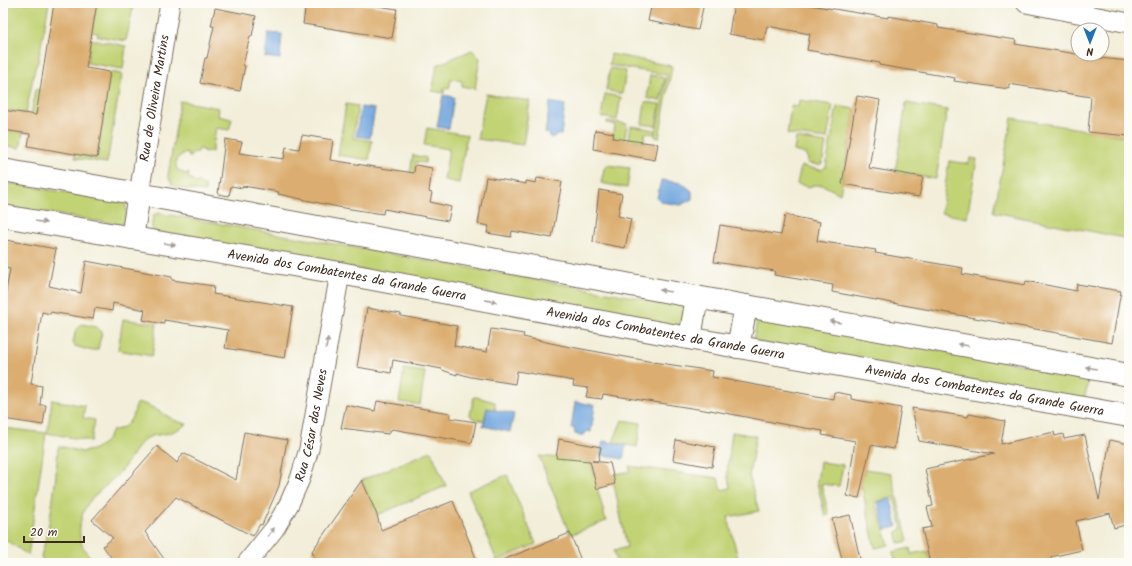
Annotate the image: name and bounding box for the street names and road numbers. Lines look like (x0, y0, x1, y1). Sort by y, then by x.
street label: Rua de Oliveira Martins (134, 33, 175, 163)
street label: Avenida dos Combatentes da Grande Guerra (226, 244, 468, 307)
street label: Avenida dos Combatentes da Grande Guerra (545, 301, 787, 366)
street label: Avenida dos Combatentes da Grande Guerra (863, 359, 1106, 422)
street label: Rua César das Neves (289, 367, 334, 484)

